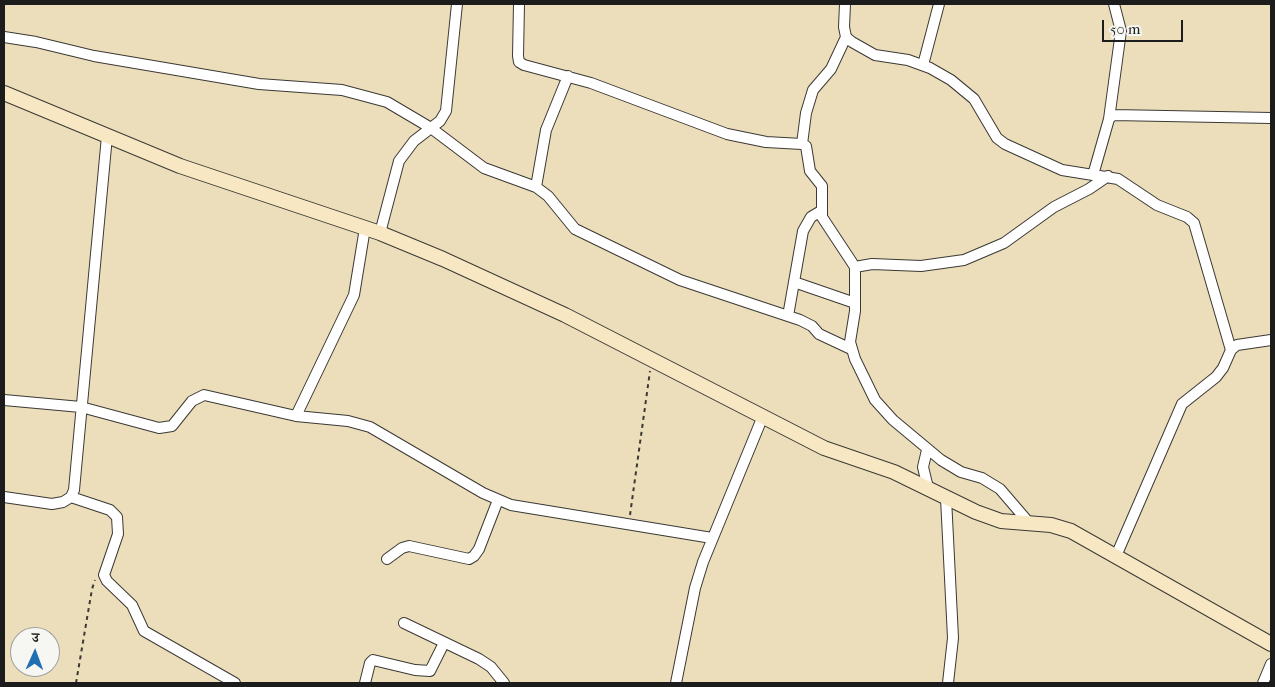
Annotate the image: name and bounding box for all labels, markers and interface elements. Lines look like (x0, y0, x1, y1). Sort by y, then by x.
scale bar (1105, 10, 1186, 42)
text: 50 m (1110, 20, 1140, 38)
north arrow (10, 627, 60, 677)
text: उ (32, 629, 39, 646)

